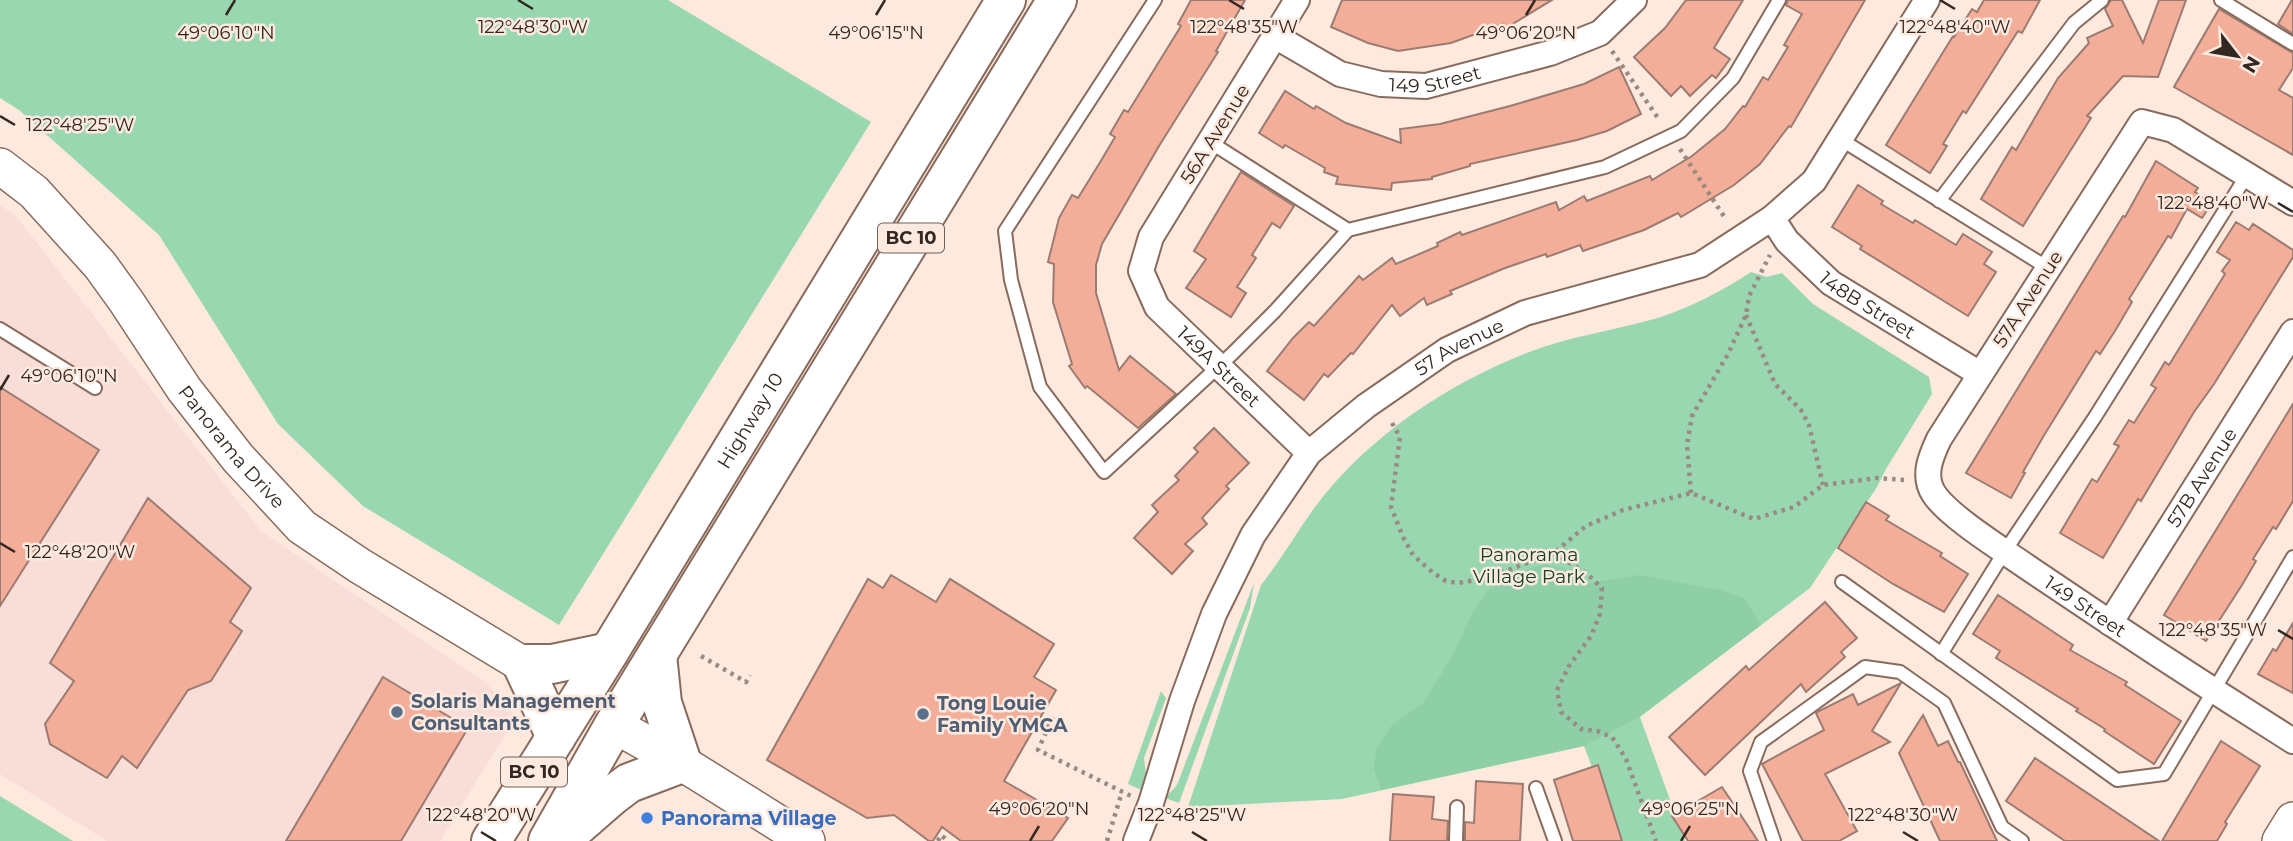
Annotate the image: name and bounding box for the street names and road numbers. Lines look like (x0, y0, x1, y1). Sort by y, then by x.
street label: 149 Street (1388, 60, 1483, 97)
street label: 56A Avenue (1175, 80, 1255, 188)
road number: BC 10 (878, 224, 944, 252)
street label: 57A Avenue (1988, 246, 2068, 352)
street label: 148B Street (1815, 267, 1920, 344)
street label: 57 Avenue (1410, 313, 1507, 381)
street label: 149A Street (1172, 321, 1266, 412)
street label: Highway 10 (712, 368, 788, 473)
street label: Panorama Drive (174, 380, 290, 513)
street label: 57B Avenue (2162, 424, 2241, 531)
street label: 149 Street (2040, 571, 2131, 642)
road number: BC 10 (501, 758, 567, 786)

